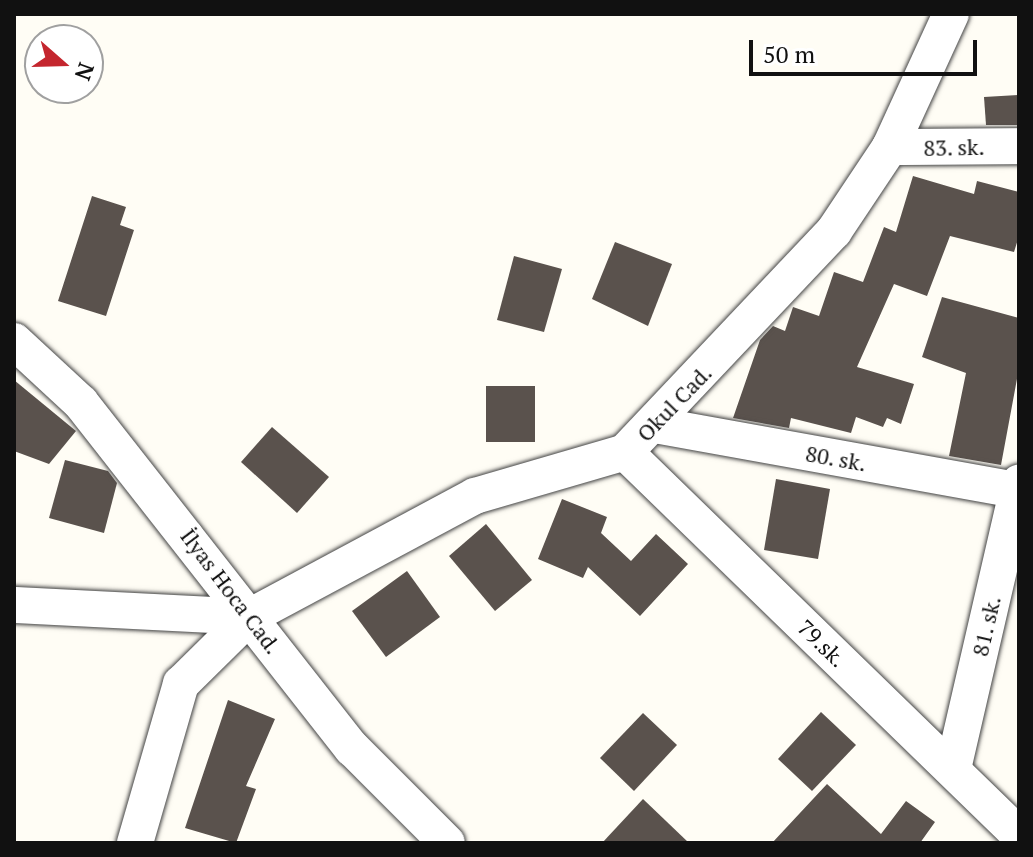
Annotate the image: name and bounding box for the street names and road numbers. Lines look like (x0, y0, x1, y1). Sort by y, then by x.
street label: 83. sk. (923, 133, 985, 161)
street label: Okul Cad. (631, 359, 717, 447)
street label: 80. sk. (803, 440, 869, 476)
street label: İlyas Hoca Cad. (175, 523, 287, 659)
street label: 81. sk. (966, 593, 1006, 659)
street label: 79.sk. (792, 614, 852, 672)

